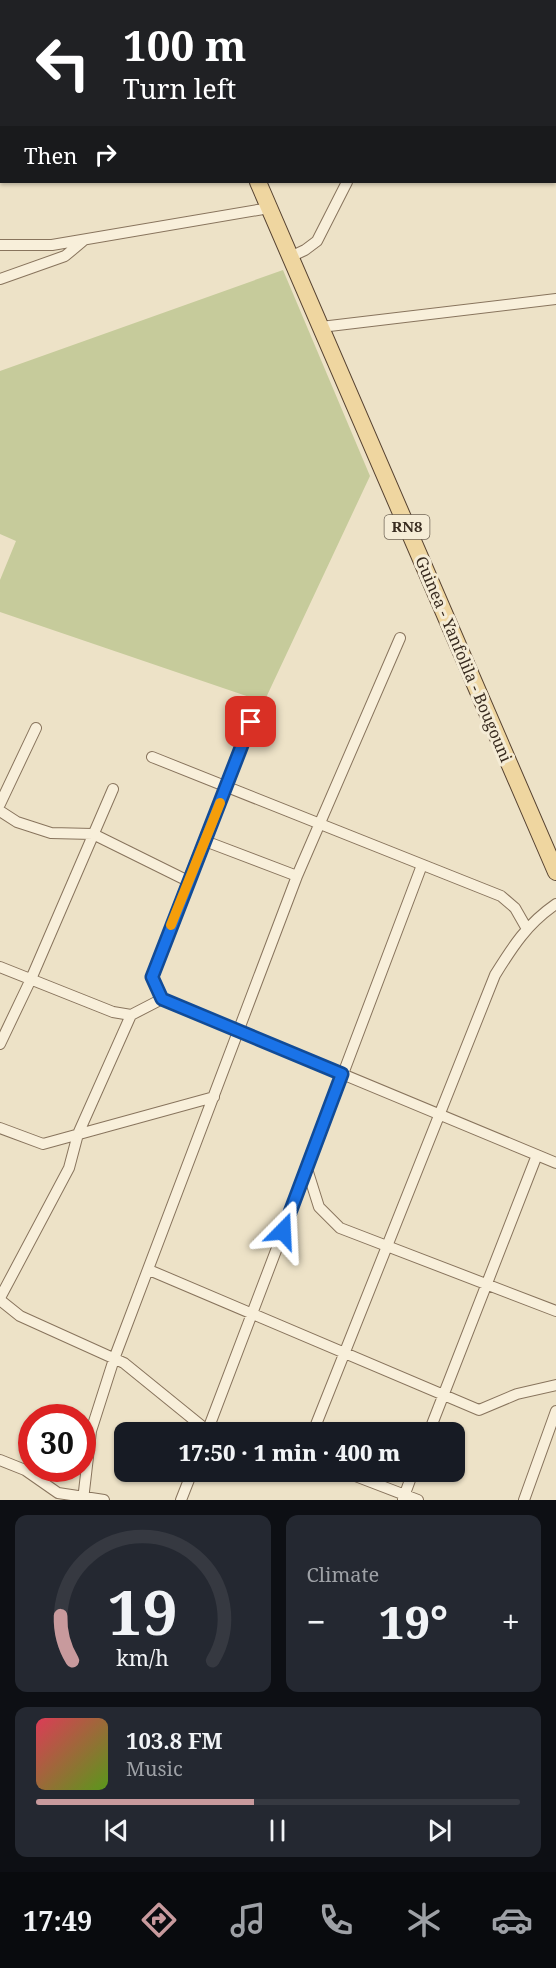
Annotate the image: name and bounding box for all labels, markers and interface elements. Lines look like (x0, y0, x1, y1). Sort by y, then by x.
text: 100 m (123, 16, 247, 73)
icon: left (24, 24, 102, 102)
text: Turn left (123, 70, 236, 107)
icon: right (89, 138, 122, 171)
text: Then (24, 140, 77, 170)
road number: RN8 (384, 515, 430, 539)
street label: Guinea - Yanfolila - Bougouni (411, 553, 517, 765)
pin (225, 696, 276, 747)
icon: arrive (234, 705, 267, 738)
position arrow (251, 1199, 315, 1263)
speed limit sign: 30 (18, 1404, 96, 1482)
text: 17:50 · 1 min · 400 m (179, 1437, 400, 1467)
text: Climate (307, 1561, 379, 1588)
text: 19 (107, 1568, 178, 1653)
text: 19° (379, 1591, 448, 1652)
text: − (307, 1599, 326, 1644)
text: + (502, 1599, 520, 1644)
text: km/h (116, 1643, 169, 1672)
text: 103.8 FM (126, 1725, 223, 1755)
text: Music (126, 1755, 183, 1782)
icon: previous (100, 1814, 133, 1847)
icon: pause (261, 1814, 294, 1847)
icon: next (423, 1814, 456, 1847)
icon: directions (138, 1899, 180, 1941)
icon: music (227, 1899, 269, 1941)
icon: phone (315, 1899, 357, 1941)
icon: climate (403, 1899, 445, 1941)
icon: car (491, 1899, 533, 1941)
text: 17:49 (23, 1902, 92, 1939)

